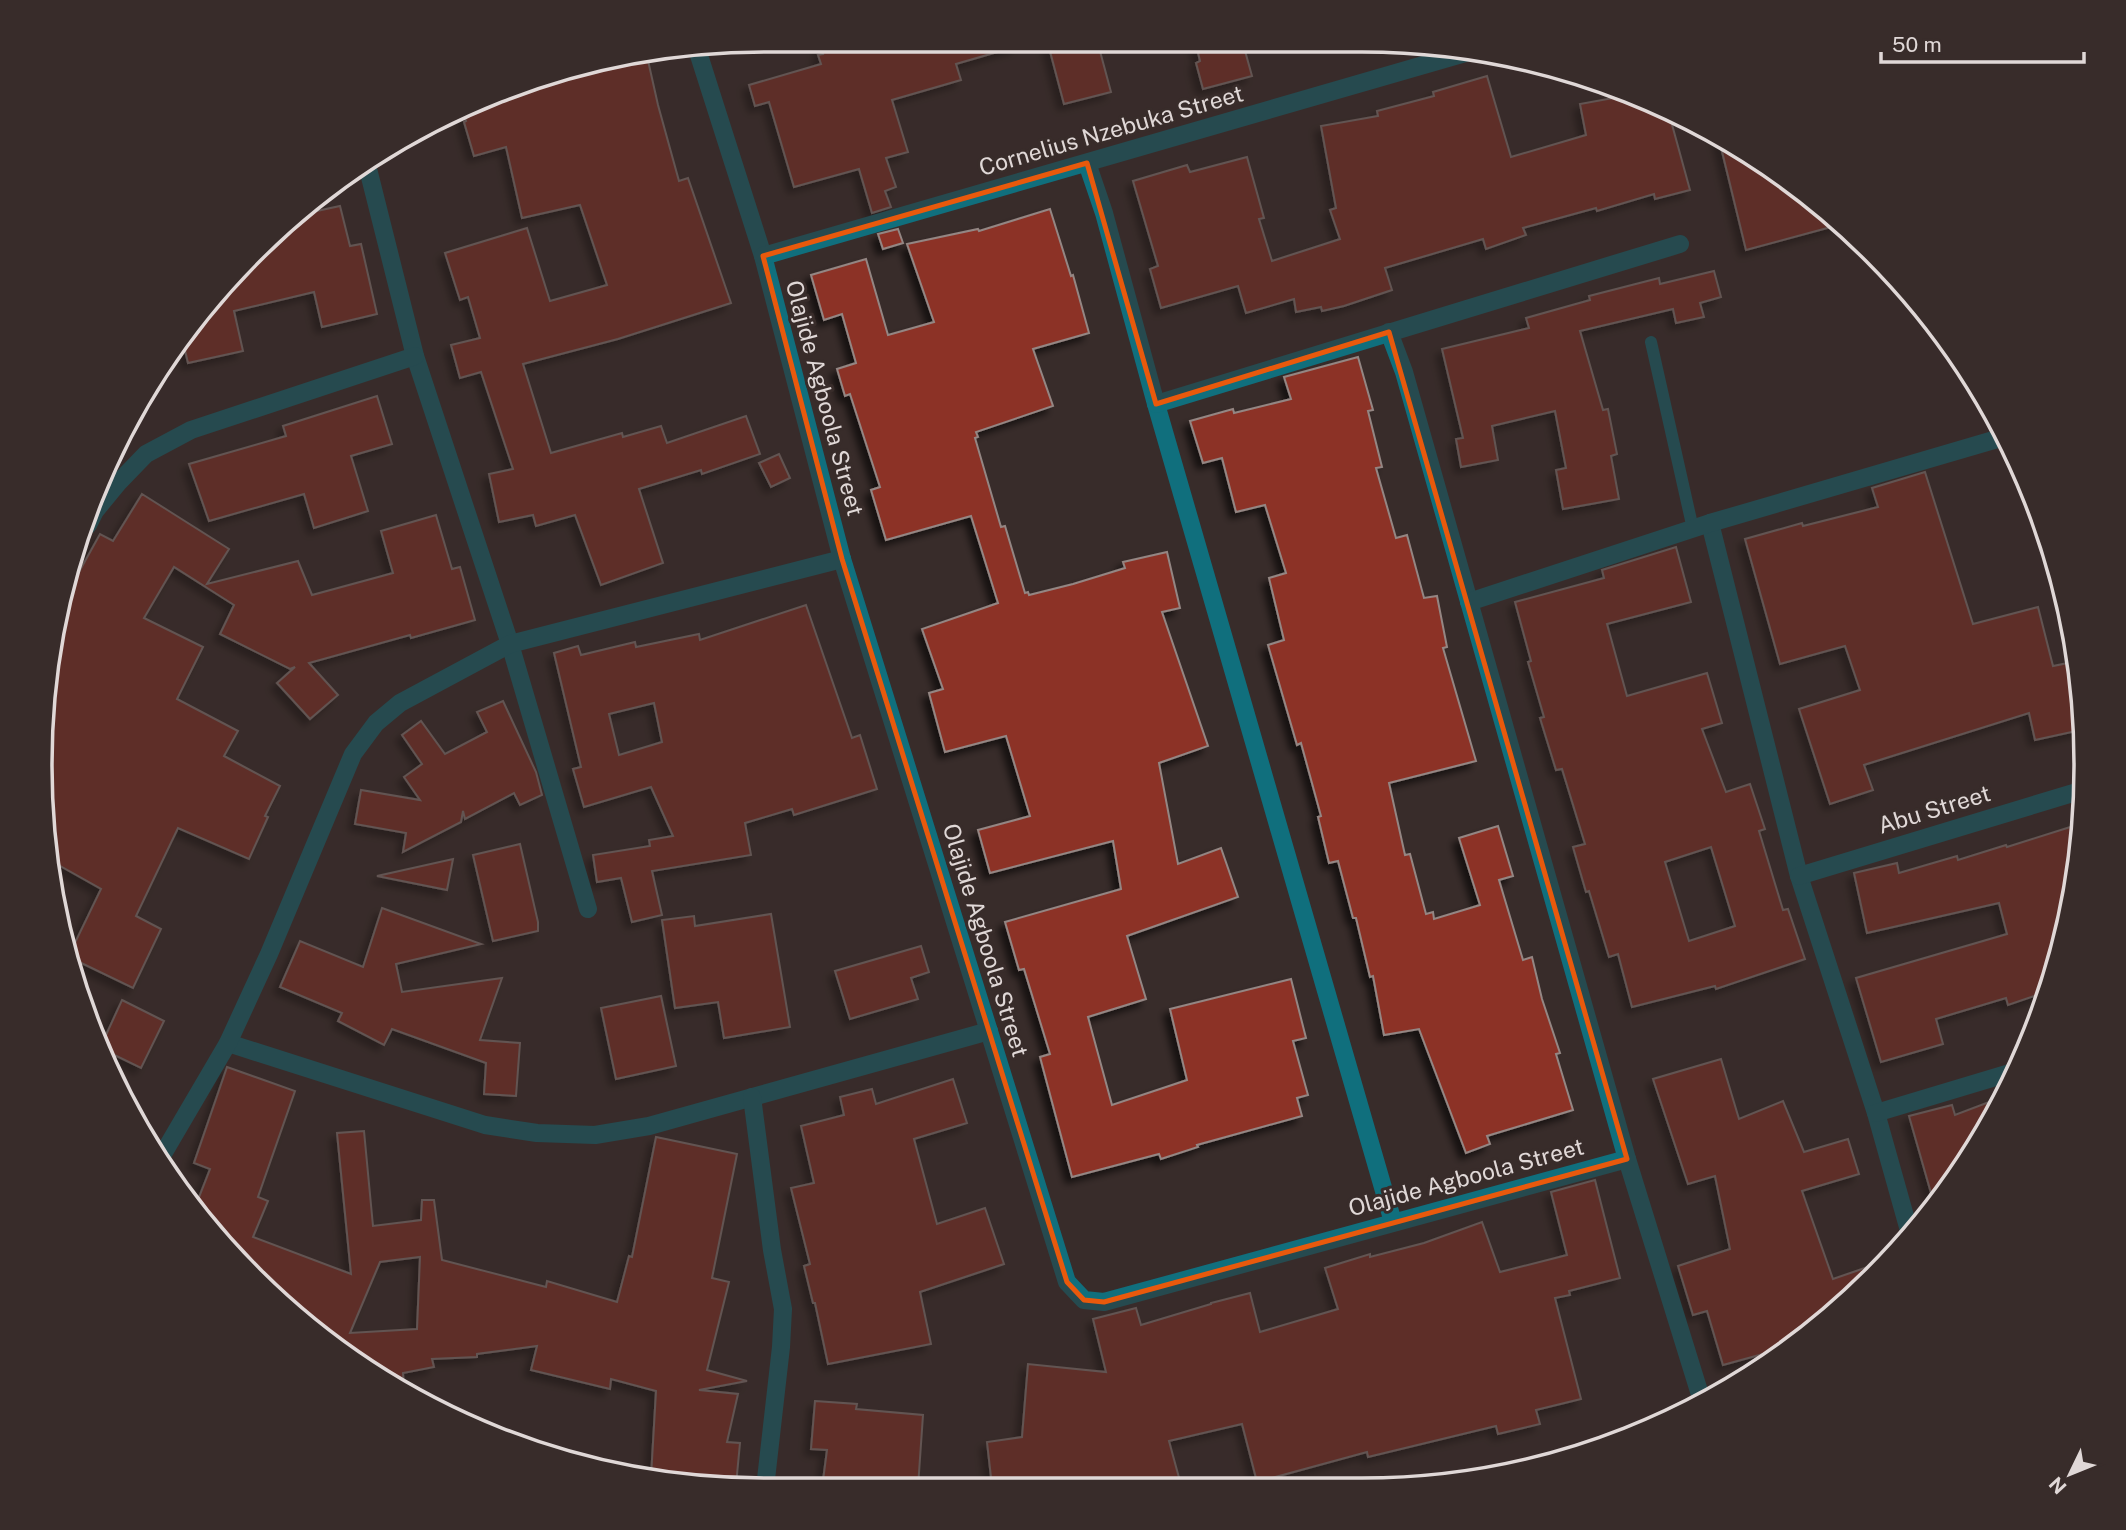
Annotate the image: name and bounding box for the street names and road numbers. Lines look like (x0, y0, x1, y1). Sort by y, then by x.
street label: Cornelius Nzebuka Street (976, 79, 1246, 181)
street label: Olajide Agboola Street (781, 277, 869, 519)
street label: Abu Street (1875, 779, 1993, 839)
street label: Olajide Agboola Street (938, 820, 1034, 1060)
street label: Olajide Agboola Street (1345, 1133, 1587, 1221)

